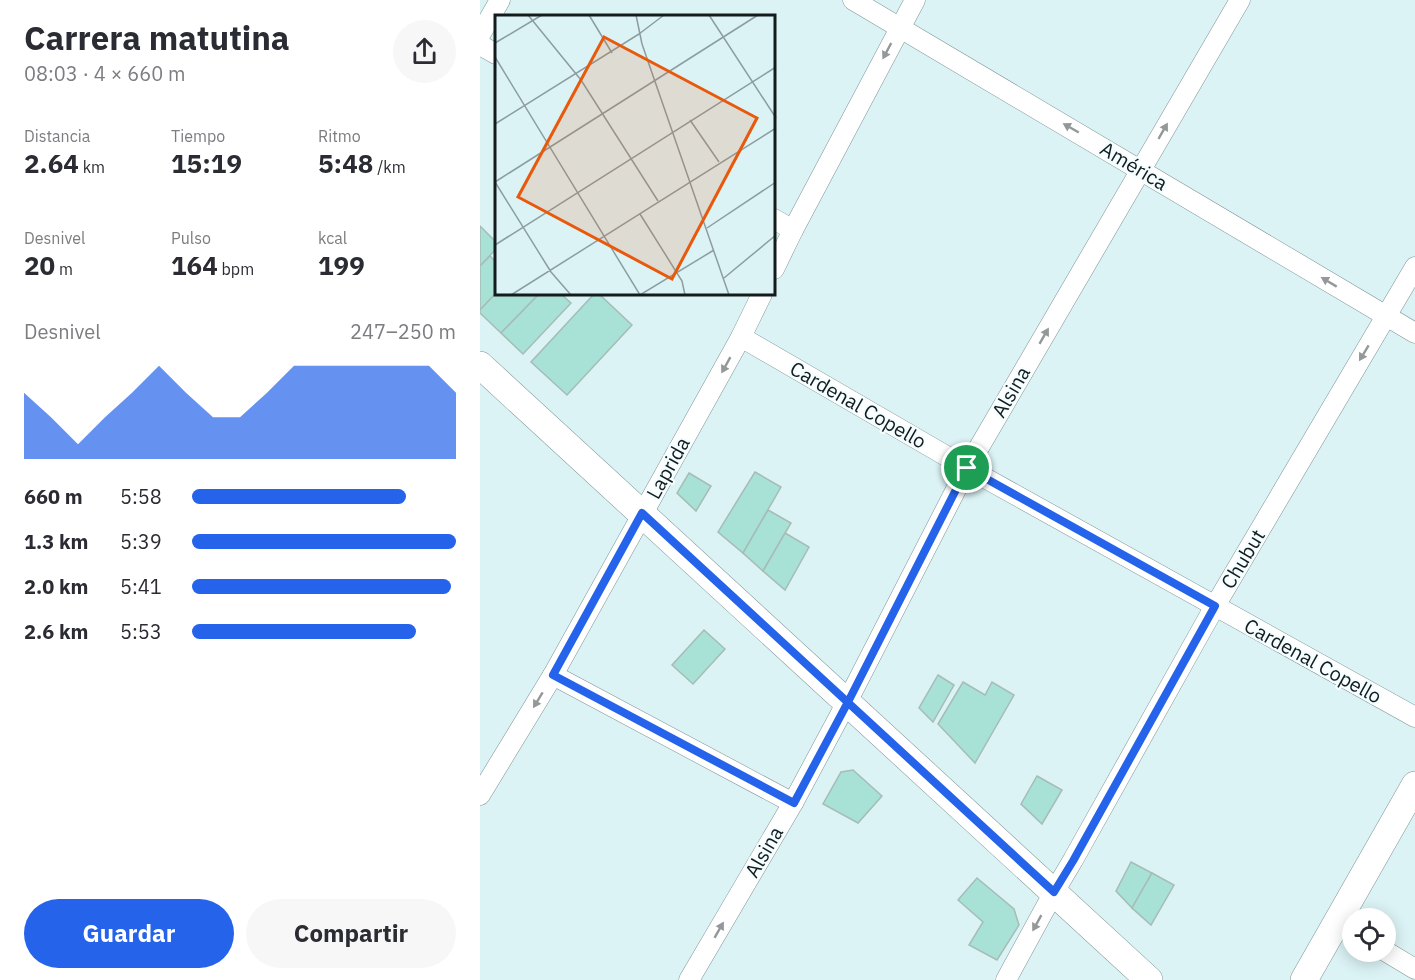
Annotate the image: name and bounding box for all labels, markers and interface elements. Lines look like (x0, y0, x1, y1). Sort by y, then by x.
inset map (495, 15, 776, 296)
text: Carrera matutina (24, 16, 290, 59)
button: share (393, 20, 456, 83)
one-way arrow (882, 43, 892, 60)
text: 08:03 · 4 × 660 m (24, 60, 185, 87)
one-way arrow (1063, 123, 1079, 134)
one-way arrow (1157, 123, 1168, 139)
text: Distancia (24, 126, 90, 146)
text: Tiempo (171, 126, 225, 146)
text: Ritmo (318, 126, 361, 146)
street label: América (1095, 135, 1173, 196)
text: 2.64 (24, 146, 79, 180)
text: 15:19 (171, 146, 242, 180)
text: 5:48 (318, 146, 373, 180)
text: km (79, 157, 105, 177)
text: /km (373, 157, 406, 177)
text: Desnivel (24, 228, 85, 248)
text: Pulso (171, 228, 211, 248)
text: kcal (318, 228, 347, 248)
text: 20 (24, 248, 55, 282)
text: 164 (171, 248, 218, 282)
text: 199 (318, 248, 365, 282)
text: m (55, 259, 73, 279)
text: bpm (218, 259, 254, 279)
one-way arrow (1321, 276, 1337, 287)
text: Desnivel (24, 318, 101, 345)
text: 247–250 m (350, 318, 456, 345)
one-way arrow (1038, 328, 1049, 344)
one-way arrow (1359, 345, 1369, 362)
street label: Cardenal Copello (785, 355, 931, 455)
one-way arrow (720, 357, 731, 373)
street label: Alsina (985, 361, 1036, 422)
street label: Laprida (640, 432, 696, 504)
pin (941, 442, 992, 493)
icon: arrive (950, 451, 983, 484)
text: 660 m (24, 483, 83, 510)
text: 5:58 (120, 483, 162, 510)
street label: Chubut (1214, 524, 1271, 594)
text: 1.3 km (24, 528, 88, 555)
text: 5:39 (120, 528, 162, 555)
text: 2.0 km (24, 573, 88, 600)
text: 5:41 (120, 573, 162, 600)
street label: Cardenal Copello (1240, 612, 1387, 710)
text: 2.6 km (24, 618, 88, 645)
text: 5:53 (120, 618, 162, 645)
one-way arrow (532, 692, 543, 708)
street label: Alsina (738, 821, 789, 882)
button: Guardar (24, 899, 234, 968)
button: Compartir (246, 899, 456, 968)
map controls (1342, 908, 1396, 962)
button: locate (1342, 908, 1396, 962)
one-way arrow (1032, 915, 1042, 932)
one-way arrow (714, 921, 724, 938)

